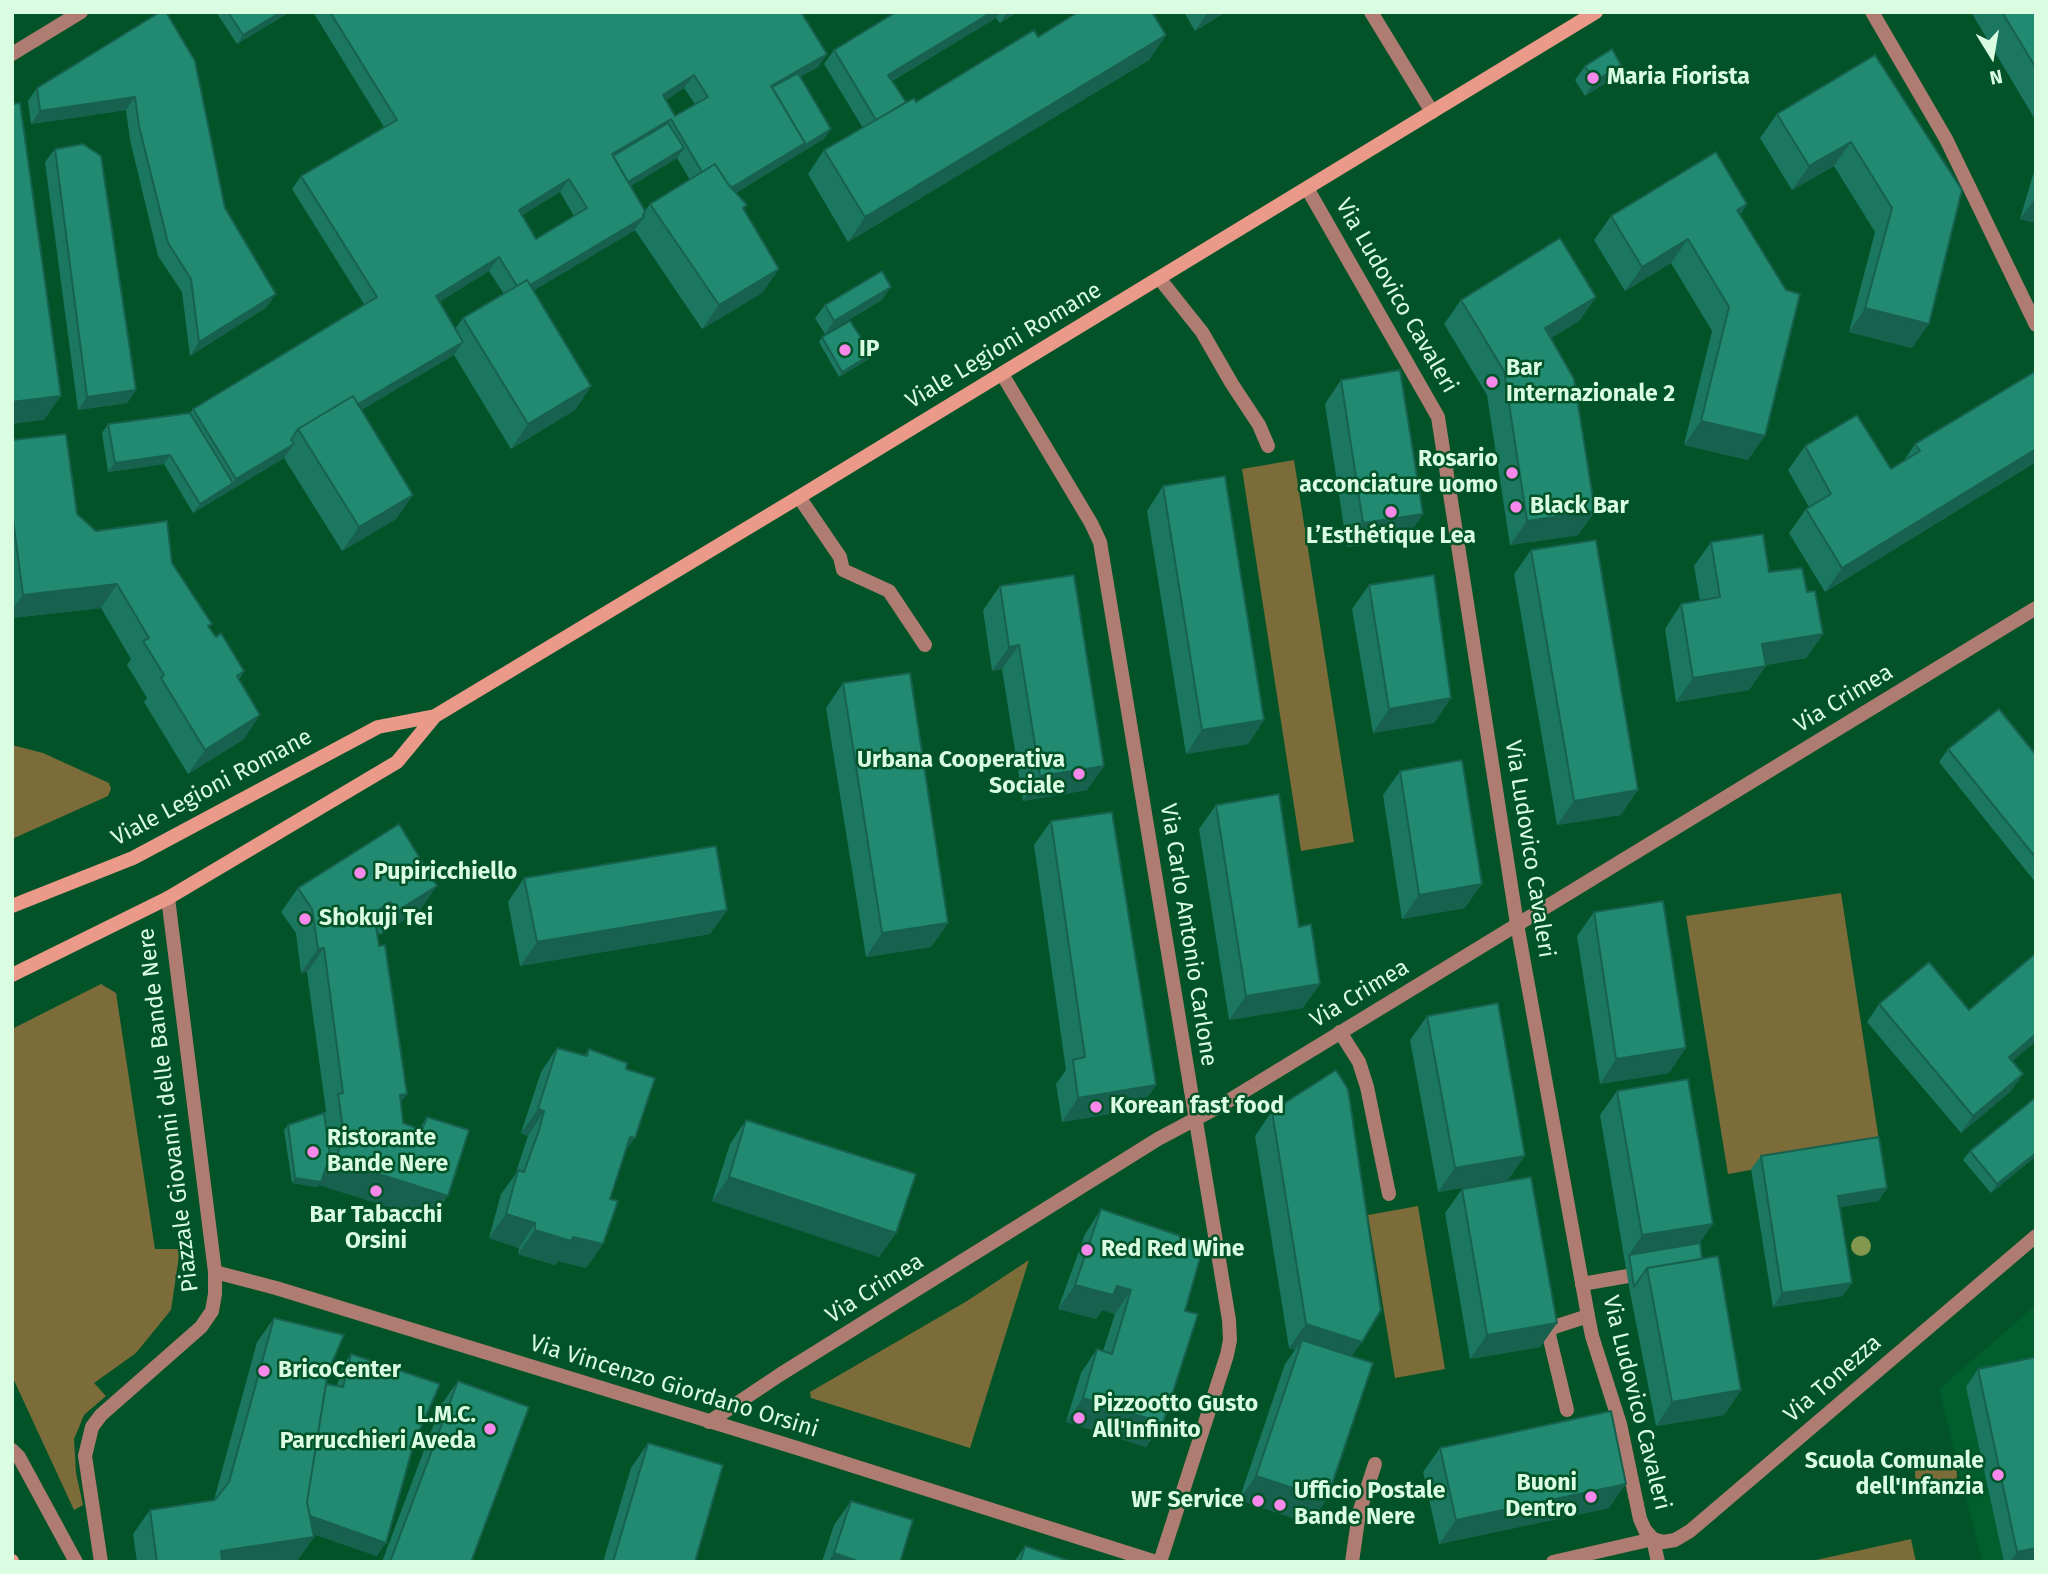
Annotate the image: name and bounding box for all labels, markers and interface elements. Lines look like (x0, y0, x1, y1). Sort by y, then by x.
north arrow (1957, 21, 2027, 91)
place label: Maria Fiorista (1607, 64, 1750, 92)
text: N (1988, 65, 2004, 90)
marker: Maria Fiorista (1585, 70, 1601, 86)
street label: Via Ludovico Cavaleri (1329, 194, 1463, 398)
street label: Viale Legioni Romane (901, 277, 1107, 415)
place label: IP (859, 336, 880, 364)
marker: IP (837, 342, 853, 358)
place label: Bar Internazionale 2 (1506, 355, 1675, 409)
marker: Bar Internazionale 2 (1484, 374, 1500, 390)
place label: Rosario acconciature uomo (1299, 446, 1498, 500)
marker: Rosario acconciature uomo (1504, 465, 1520, 481)
place label: Black Bar (1530, 493, 1629, 521)
marker: Black Bar (1508, 499, 1524, 515)
marker: L’Esthétique Lea (1383, 504, 1399, 520)
place label: L’Esthétique Lea (1306, 523, 1476, 551)
street label: Via Crimea (1790, 659, 1898, 739)
street label: Viale Legioni Romane (107, 723, 317, 853)
street label: Via Ludovico Cavaleri (1498, 738, 1560, 960)
place label: Urbana Cooperativa Sociale (857, 747, 1065, 801)
marker: Urbana Cooperativa Sociale (1071, 766, 1087, 782)
street label: Via Carlo Antonio Carlone (1154, 802, 1222, 1068)
place label: Pupiricchiello (374, 859, 517, 887)
marker: Pupiricchiello (352, 865, 368, 881)
place label: Shokuji Tei (319, 905, 433, 933)
marker: Shokuji Tei (297, 911, 313, 927)
street label: Piazzale Giovanni delle Bande Nere (133, 926, 205, 1294)
street label: Via Crimea (1306, 954, 1414, 1034)
place label: Korean fast food (1110, 1093, 1284, 1121)
marker: Korean fast food (1088, 1099, 1104, 1115)
place label: Ristorante Bande Nere (327, 1125, 448, 1179)
marker: Ristorante Bande Nere (305, 1144, 321, 1160)
marker: Bar Tabacchi Orsini (368, 1183, 384, 1199)
place label: Bar Tabacchi Orsini (310, 1202, 442, 1256)
place label: Red Red Wine (1101, 1236, 1245, 1264)
marker: Red Red Wine (1079, 1242, 1095, 1258)
street label: Via Crimea (821, 1248, 929, 1330)
street label: Via Ludovico Cavaleri (1596, 1293, 1676, 1513)
street label: Via Tonezza (1779, 1329, 1887, 1429)
street label: Via Vincenzo Giordano Orsini (526, 1330, 822, 1444)
place label: BricoCenter (278, 1357, 401, 1385)
marker: BricoCenter (256, 1363, 272, 1379)
place label: Pizzootto Gusto All'Infinito (1093, 1391, 1258, 1445)
place label: L.M.C. Parrucchieri Aveda (280, 1402, 476, 1456)
marker: Pizzootto Gusto All'Infinito (1071, 1410, 1087, 1426)
marker: L.M.C. Parrucchieri Aveda (482, 1421, 498, 1437)
place label: Scuola Comunale dell'Infanzia (1805, 1448, 1984, 1502)
marker: Scuola Comunale dell'Infanzia (1990, 1467, 2006, 1483)
place label: Buoni Dentro (1505, 1470, 1577, 1524)
place label: Ufficio Postale Bande Nere (1294, 1478, 1445, 1532)
place label: WF Service (1131, 1487, 1244, 1515)
marker: Buoni Dentro (1583, 1489, 1599, 1505)
marker: WF Service (1250, 1493, 1266, 1509)
marker: Ufficio Postale Bande Nere (1272, 1497, 1288, 1513)

